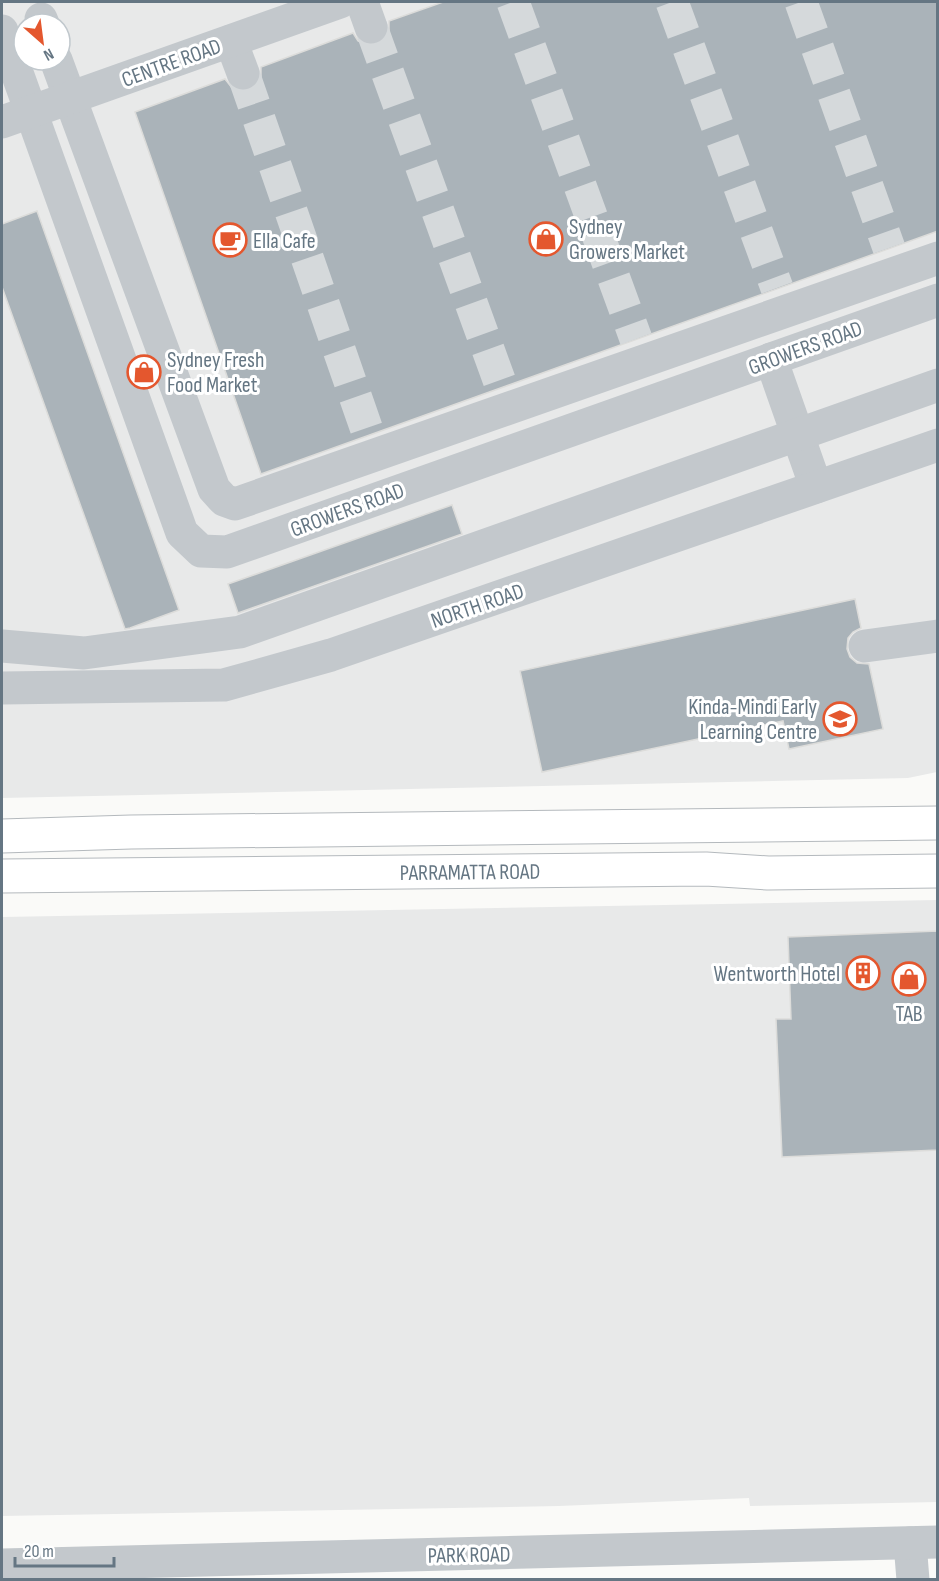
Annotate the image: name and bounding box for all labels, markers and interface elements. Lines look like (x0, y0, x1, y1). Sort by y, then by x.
north arrow (12, 12, 72, 72)
street label: CENTRE ROAD (118, 33, 225, 94)
text: N (40, 44, 57, 64)
place label: Sydney Growers Market (569, 214, 685, 266)
shop icon: Sydney Growers Market (528, 221, 564, 257)
cafe icon: Ella Cafe (212, 222, 248, 258)
place label: Ella Cafe (253, 228, 316, 255)
street label: GROWERS ROAD (745, 315, 866, 381)
place label: Sydney Fresh Food Market (167, 347, 264, 399)
shop icon: Sydney Fresh Food Market (126, 354, 162, 390)
street label: GROWERS ROAD (287, 477, 408, 543)
street label: NORTH ROAD (427, 578, 528, 635)
place label: Kinda-Mindi Early Learning Centre (688, 694, 818, 746)
school or university icon: Kinda-Mindi Early Learning Centre (822, 701, 858, 737)
street label: PARRAMATTA ROAD (400, 859, 540, 887)
building icon: Wentworth Hotel (845, 955, 881, 991)
place label: Wentworth Hotel (714, 961, 840, 988)
shop icon: TAB (891, 961, 927, 997)
place label: TAB (895, 1001, 923, 1028)
scale bar (15, 1530, 114, 1568)
text: 20 m (24, 1541, 54, 1562)
street label: PARK ROAD (427, 1541, 511, 1570)

